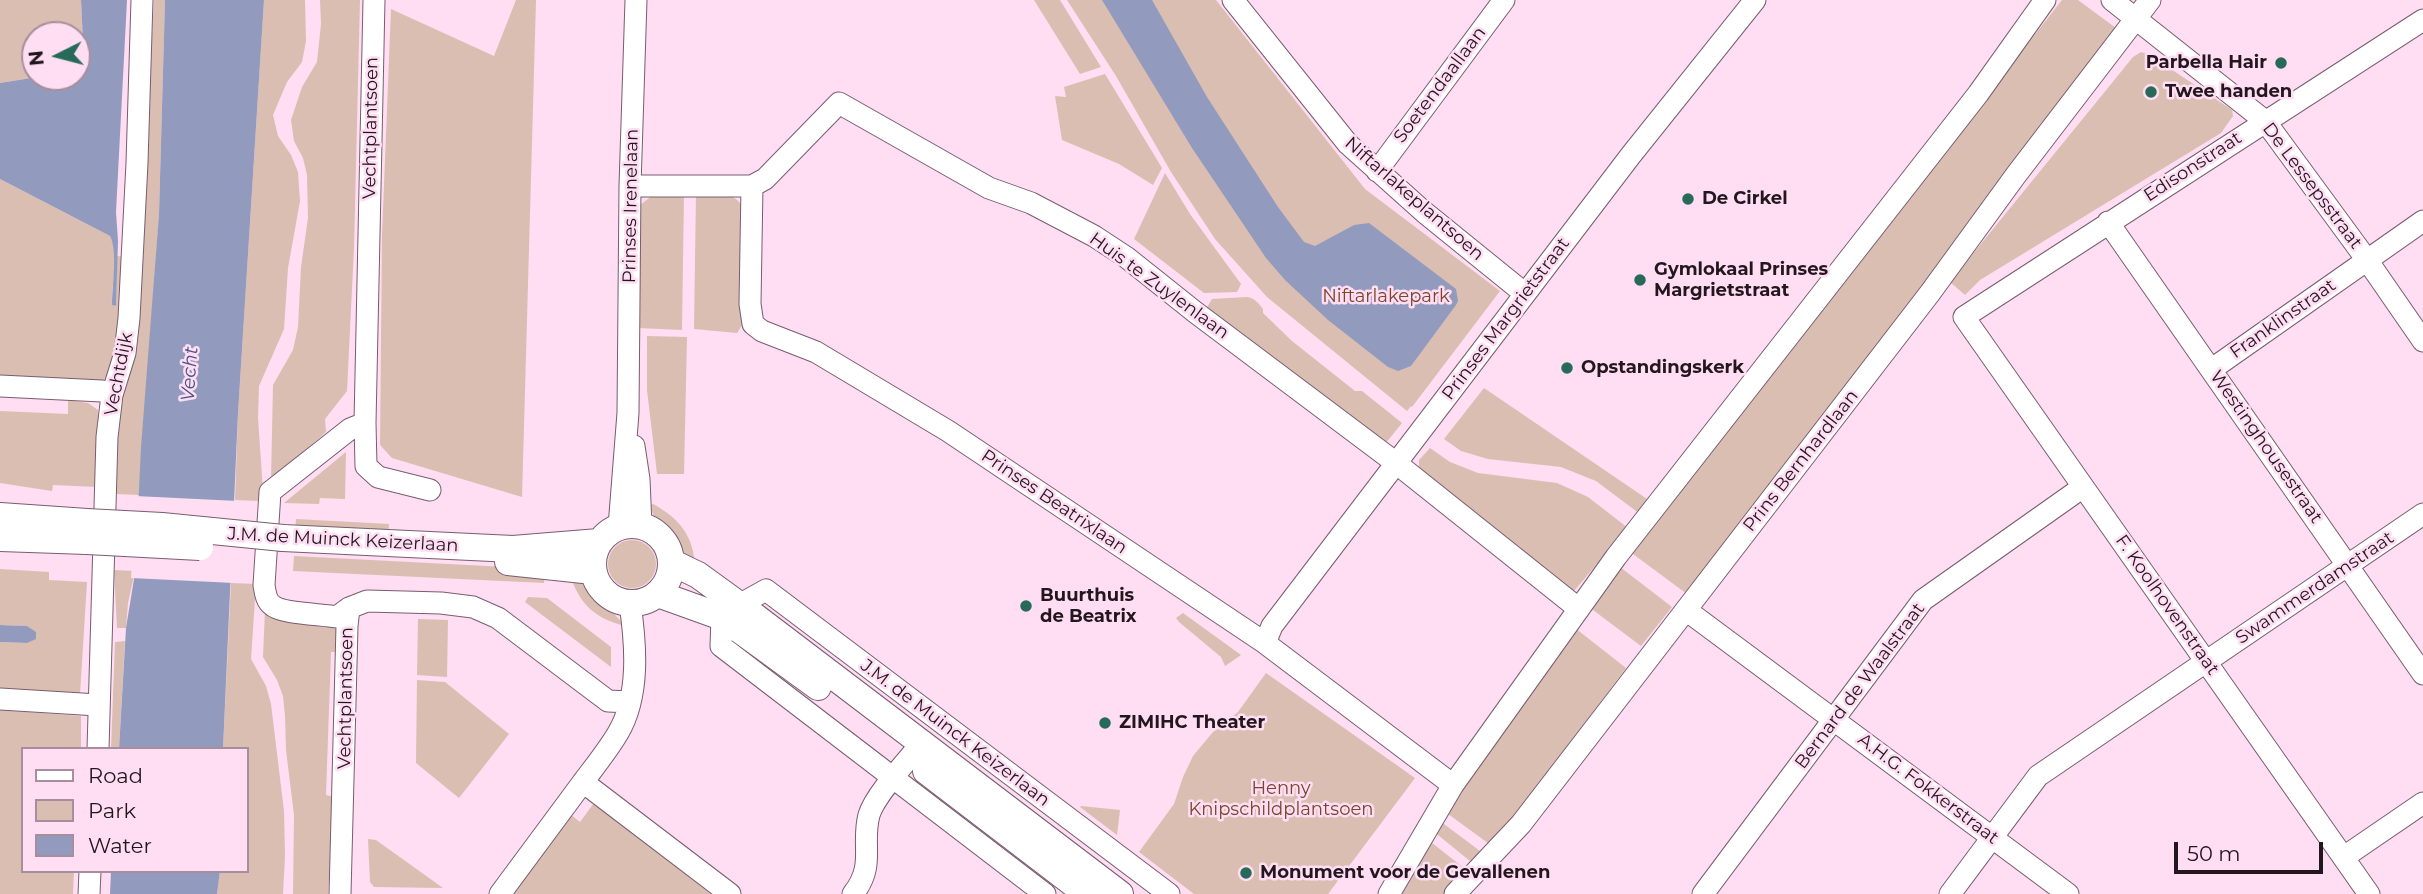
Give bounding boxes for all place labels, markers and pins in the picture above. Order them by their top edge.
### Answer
place label: Parbella Hair [2146,52,2267,74]
marker: Parbella Hair [2273,55,2289,71]
place label: Twee handen [2165,81,2292,103]
marker: Twee handen [2143,84,2159,100]
place label: De Cirkel [1702,188,1788,210]
marker: De Cirkel [1680,191,1696,207]
place label: Gymlokaal Prinses Margrietstraat [1654,259,1828,302]
marker: Gymlokaal Prinses Margrietstraat [1632,272,1648,288]
place label: Opstandingskerk [1581,357,1744,379]
marker: Opstandingskerk [1559,360,1575,376]
place label: Buurthuis de Beatrix [1040,585,1137,628]
marker: Buurthuis de Beatrix [1018,598,1034,614]
place label: ZIMIHC Theater [1119,712,1265,734]
marker: ZIMIHC Theater [1097,715,1113,731]
place label: Monument voor de Gevallenen [1260,862,1550,884]
marker: Monument voor de Gevallenen [1238,865,1254,881]

